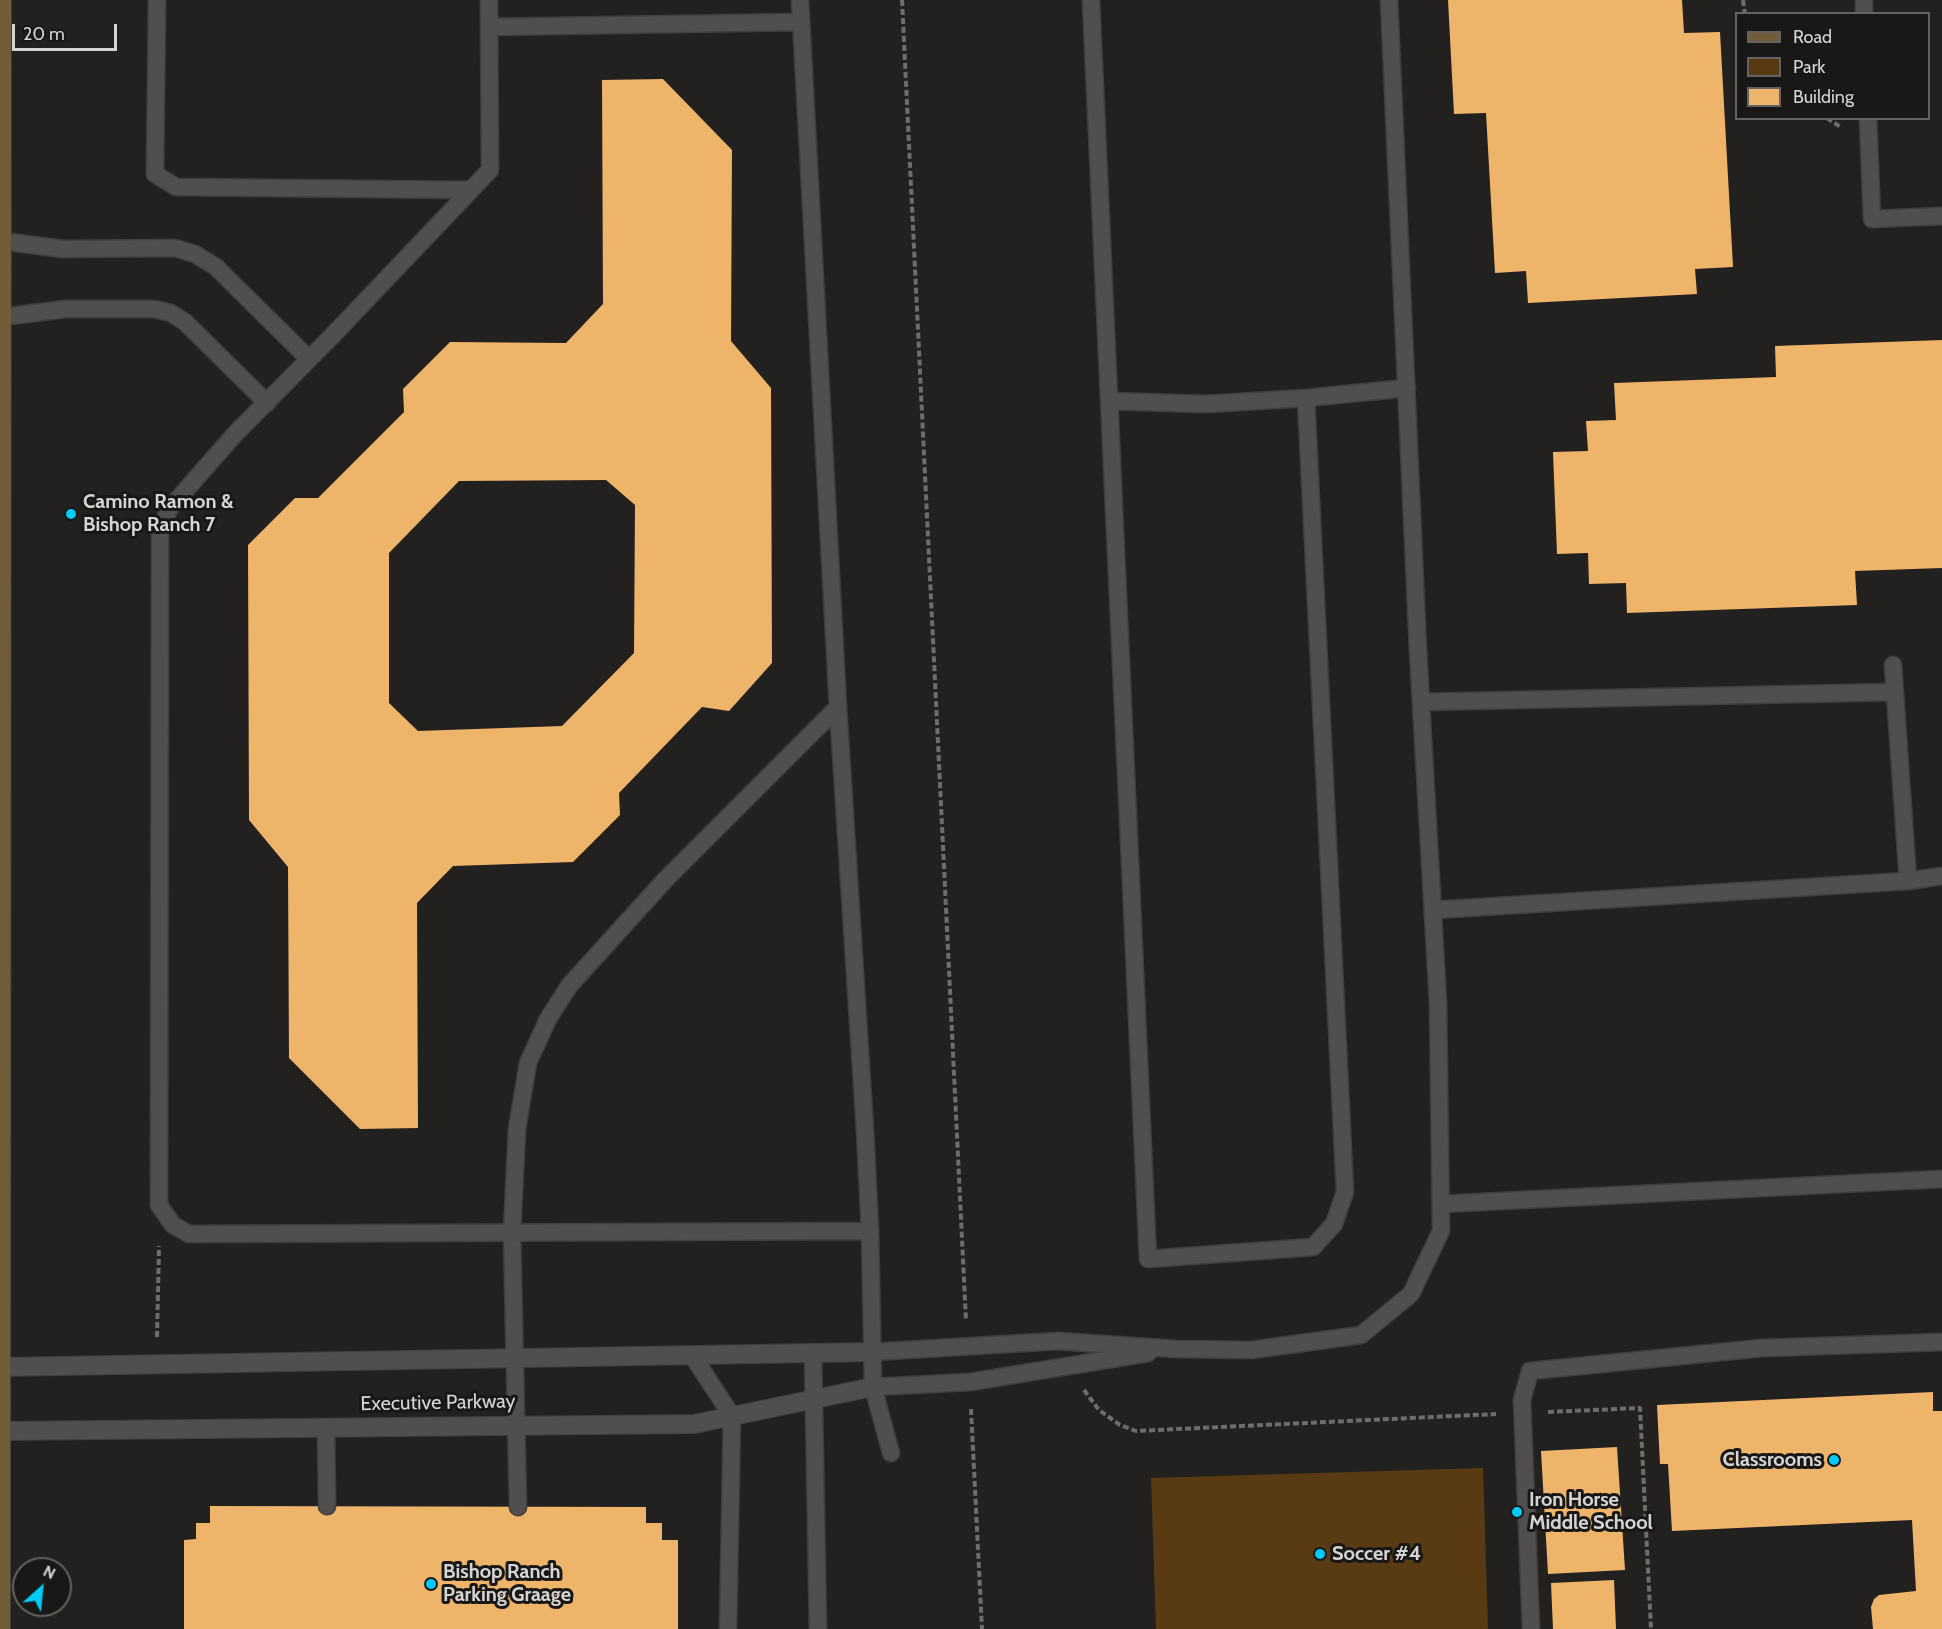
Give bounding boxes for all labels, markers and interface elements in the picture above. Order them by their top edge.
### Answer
scale bar [15,12,120,50]
legend [1735,12,1930,120]
text: 20 m [23,23,65,45]
text: Road [1793,26,1832,48]
text: Park [1793,56,1825,78]
text: Building [1793,86,1854,108]
place label: Camino Ramon & Bishop Ranch 7 [83,490,233,537]
marker: Camino Ramon & Bishop Ranch 7 [64,507,78,521]
street label: Executive Parkway [360,1390,516,1416]
place label: Classrooms [1723,1448,1822,1472]
marker: Classrooms [1827,1453,1841,1467]
place label: Iron Horse Middle School [1529,1488,1653,1535]
marker: Iron Horse Middle School [1510,1505,1524,1519]
place label: Soccer #4 [1332,1542,1421,1566]
marker: Soccer #4 [1313,1547,1327,1561]
north arrow [12,1557,72,1617]
place label: Bishop Ranch Parking Graage [443,1560,571,1607]
text: N [40,1561,59,1583]
marker: Bishop Ranch Parking Graage [424,1577,438,1591]

